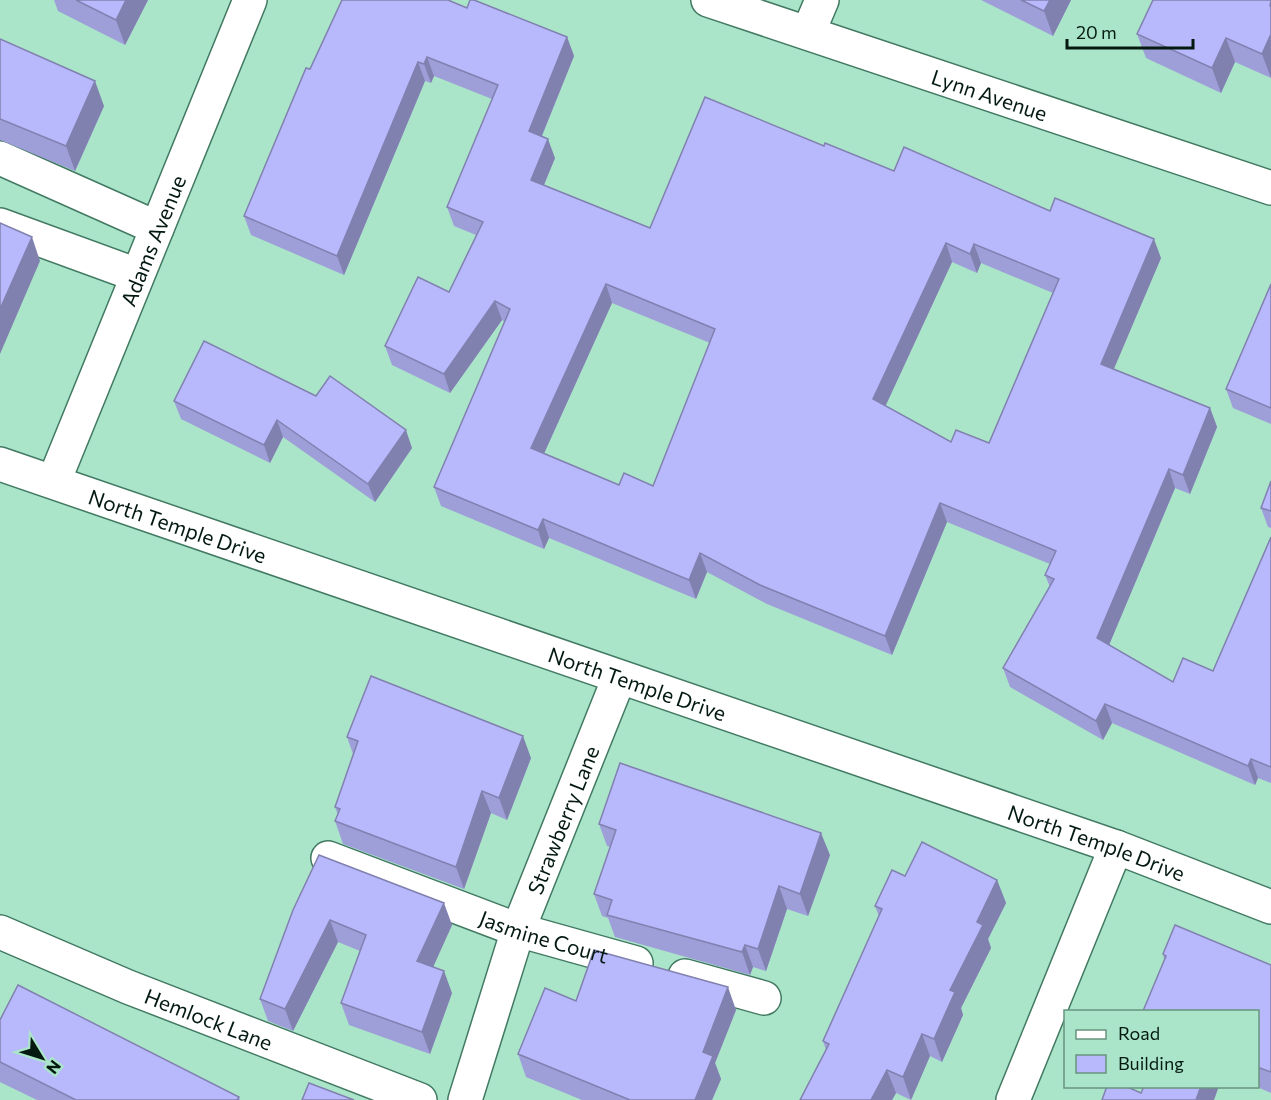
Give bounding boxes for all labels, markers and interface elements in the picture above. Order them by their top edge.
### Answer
scale bar [1067,12,1193,50]
text: 20 m [1076,21,1117,43]
street label: Lynn Avenue [929,63,1051,125]
street label: Adams Avenue [114,171,190,309]
street label: North Temple Drive [86,483,270,567]
street label: North Temple Drive [545,641,730,725]
street label: Strawberry Lane [521,742,603,897]
street label: North Temple Drive [1005,798,1189,885]
street label: Jasmine Court [476,904,611,967]
street label: Hemlock Lane [141,982,276,1054]
legend [1064,1010,1259,1088]
text: Road [1118,1022,1160,1044]
north arrow [12,1028,72,1088]
text: Building [1118,1052,1184,1074]
text: N [43,1057,65,1078]

